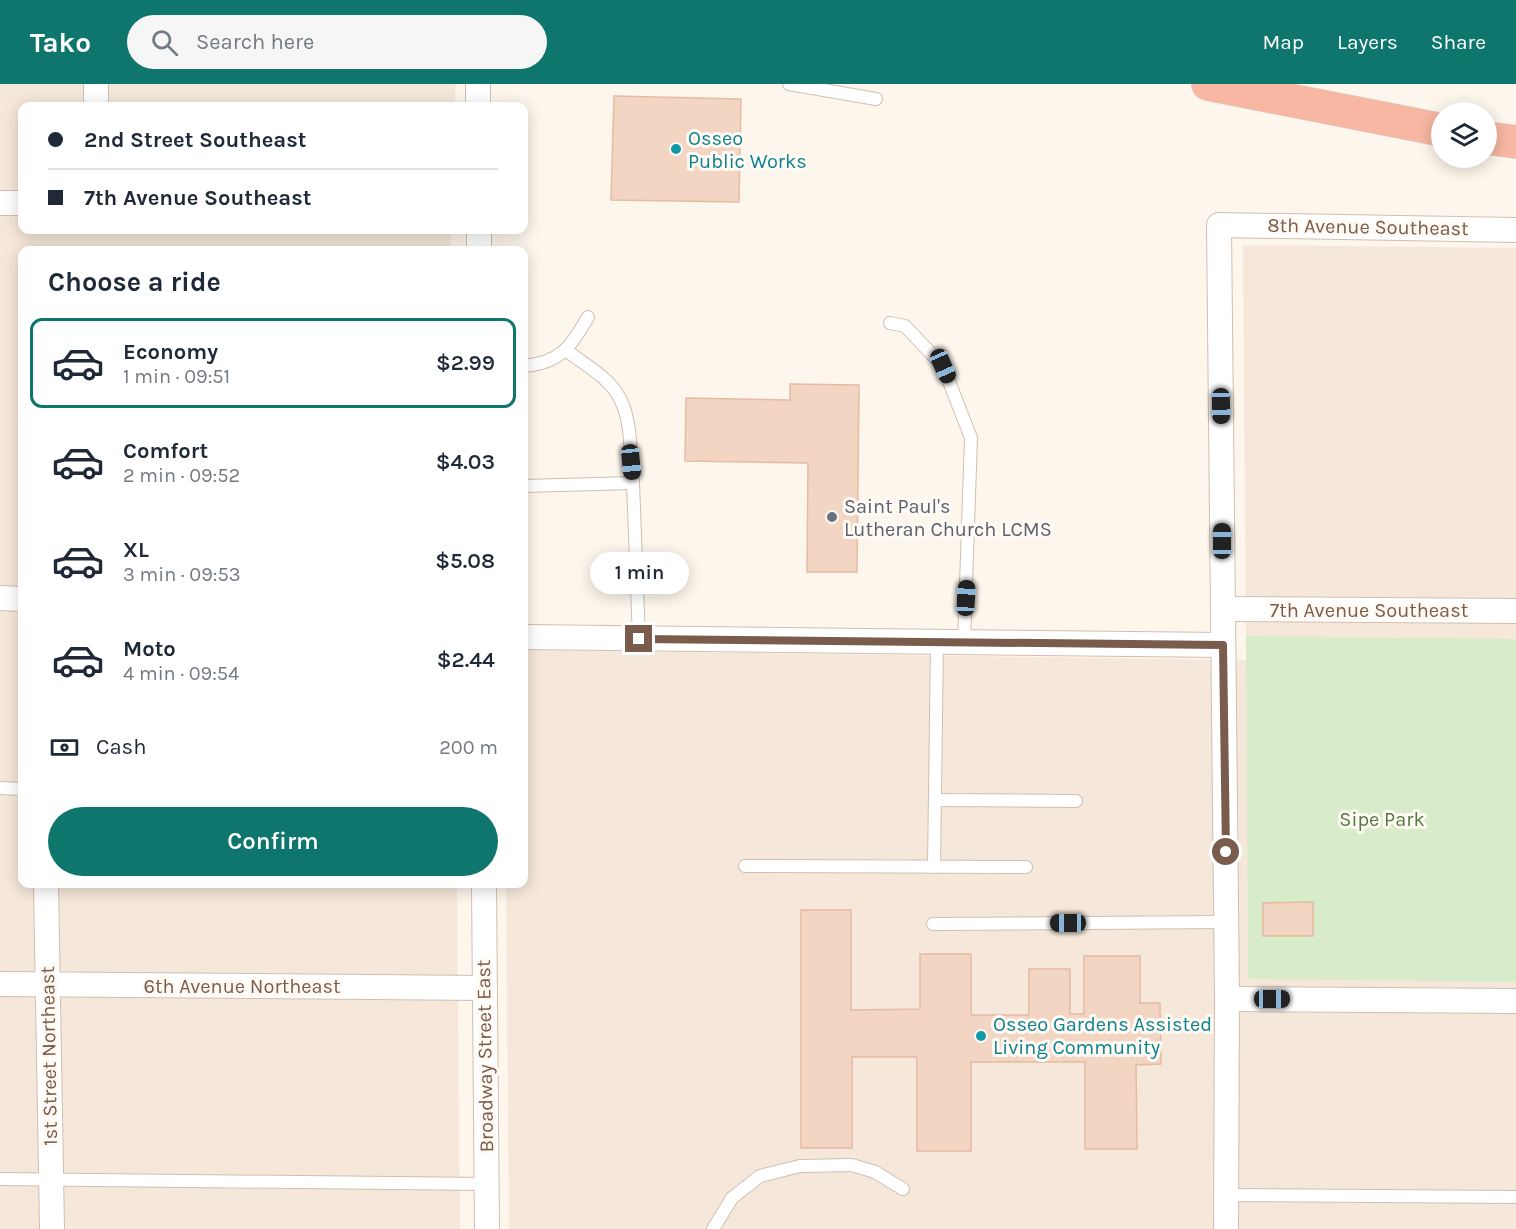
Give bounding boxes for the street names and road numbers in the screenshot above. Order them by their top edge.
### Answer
street label: 8th Avenue Southeast [1267,214,1469,240]
street label: 7th Avenue Southeast [1270,599,1469,622]
street label: Broadway Street East [472,959,498,1153]
street label: 1st Street Northeast [36,965,62,1146]
street label: 6th Avenue Northeast [143,975,341,998]

